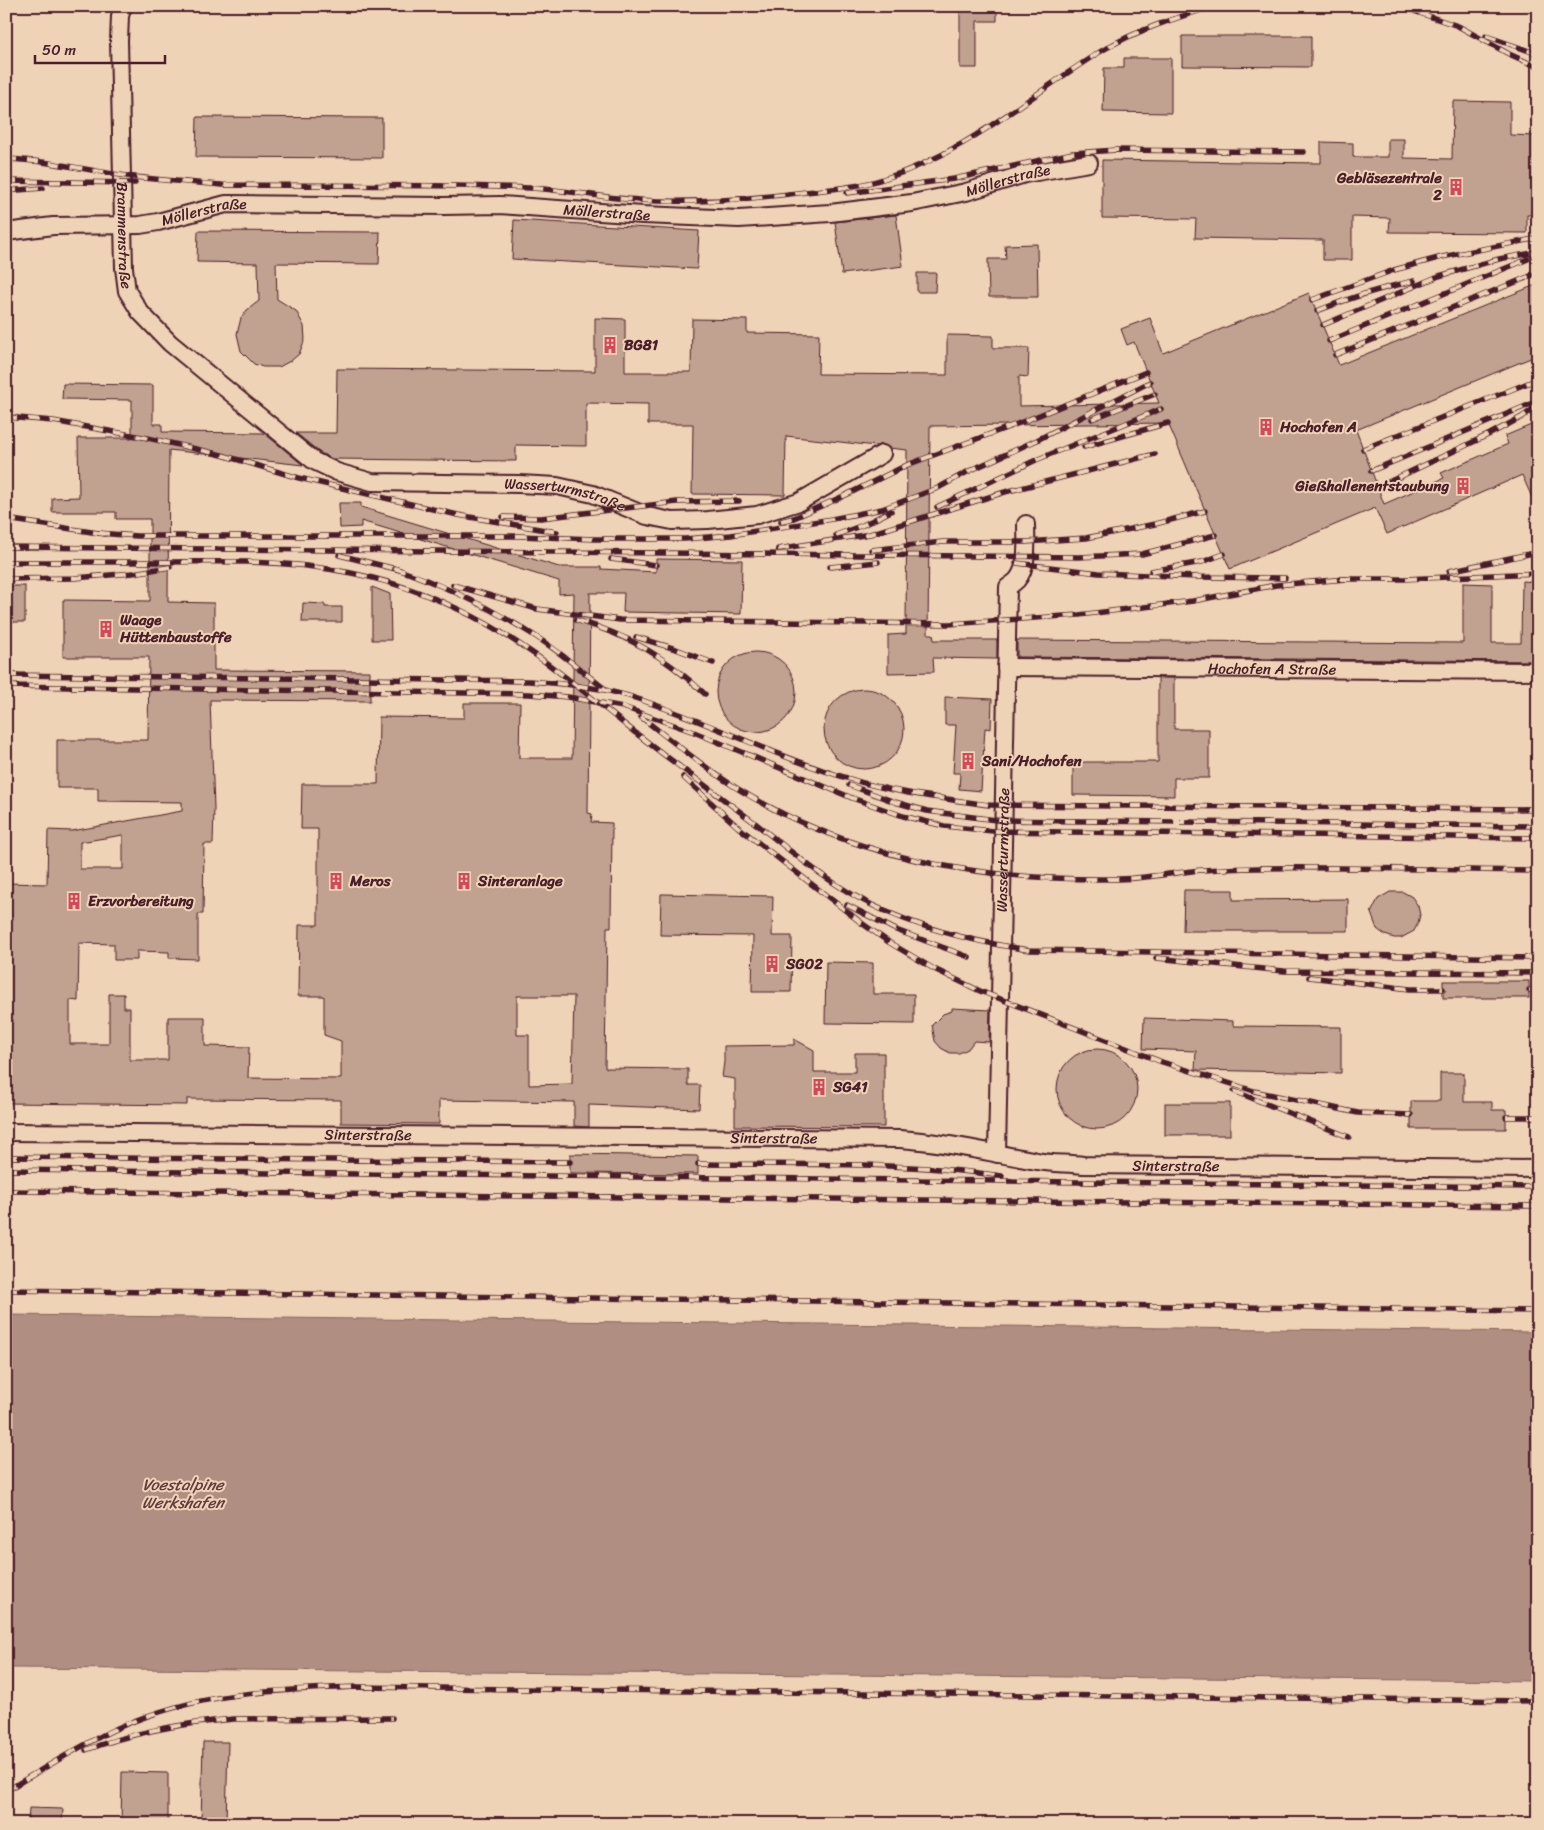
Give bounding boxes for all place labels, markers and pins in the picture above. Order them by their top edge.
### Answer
place label: Gebläsezentrale 2 [1336,165,1442,208]
building icon: Gebläsezentrale 2 [1446,177,1466,197]
place label: BG81 [624,332,659,358]
building icon: BG81 [600,335,620,355]
place label: Hochofen A [1279,414,1357,440]
building icon: Hochofen A [1256,417,1276,437]
place label: Gießhallenentstaubung [1294,473,1449,499]
building icon: Gießhallenentstaubung [1453,476,1473,496]
place label: Waage Hüttenbaustoffe [119,607,232,650]
building icon: Waage Hüttenbaustoffe [96,619,116,639]
place label: Sani/Hochofen [981,748,1083,774]
building icon: Sani/Hochofen [958,751,978,771]
place label: Meros [349,868,392,894]
place label: Sinteranlage [477,868,563,894]
building icon: Meros [326,871,346,891]
building icon: Sinteranlage [454,871,474,891]
place label: Erzvorbereitung [88,888,194,914]
building icon: Erzvorbereitung [64,891,84,911]
place label: SG02 [785,951,823,977]
building icon: SG02 [762,954,782,974]
place label: SG41 [832,1074,868,1100]
building icon: SG41 [809,1077,829,1097]

